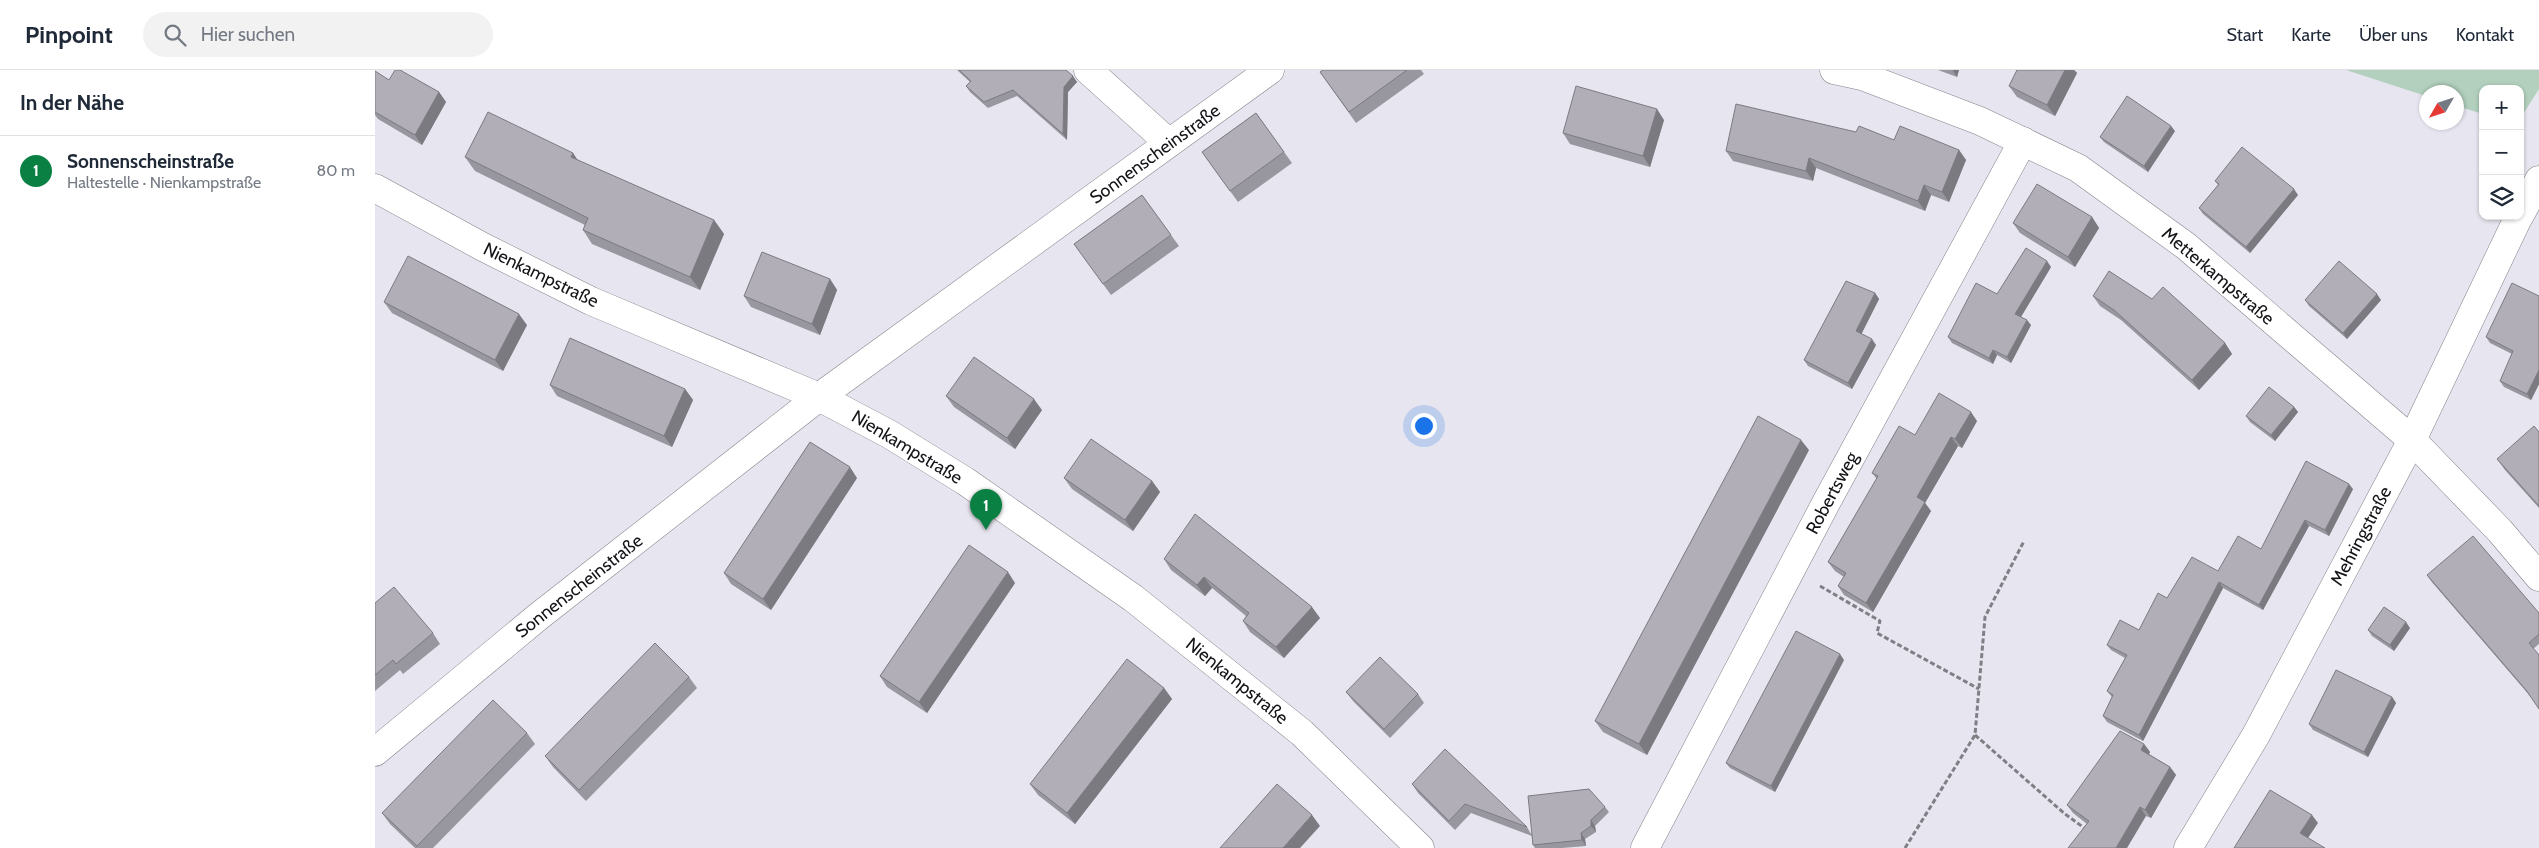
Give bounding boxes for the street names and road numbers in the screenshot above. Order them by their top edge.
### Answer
street label: Sonnenscheinstraße [1086,99,1224,209]
street label: Metterkampstraße [2157,222,2279,330]
street label: Nienkampstraße [480,238,602,312]
street label: Nienkampstraße [848,405,966,489]
street label: Robertsweg [1801,447,1863,538]
street label: Mehringstraße [2326,483,2396,589]
street label: Sonnenscheinstraße [511,529,647,643]
street label: Nienkampstraße [1181,633,1293,729]

